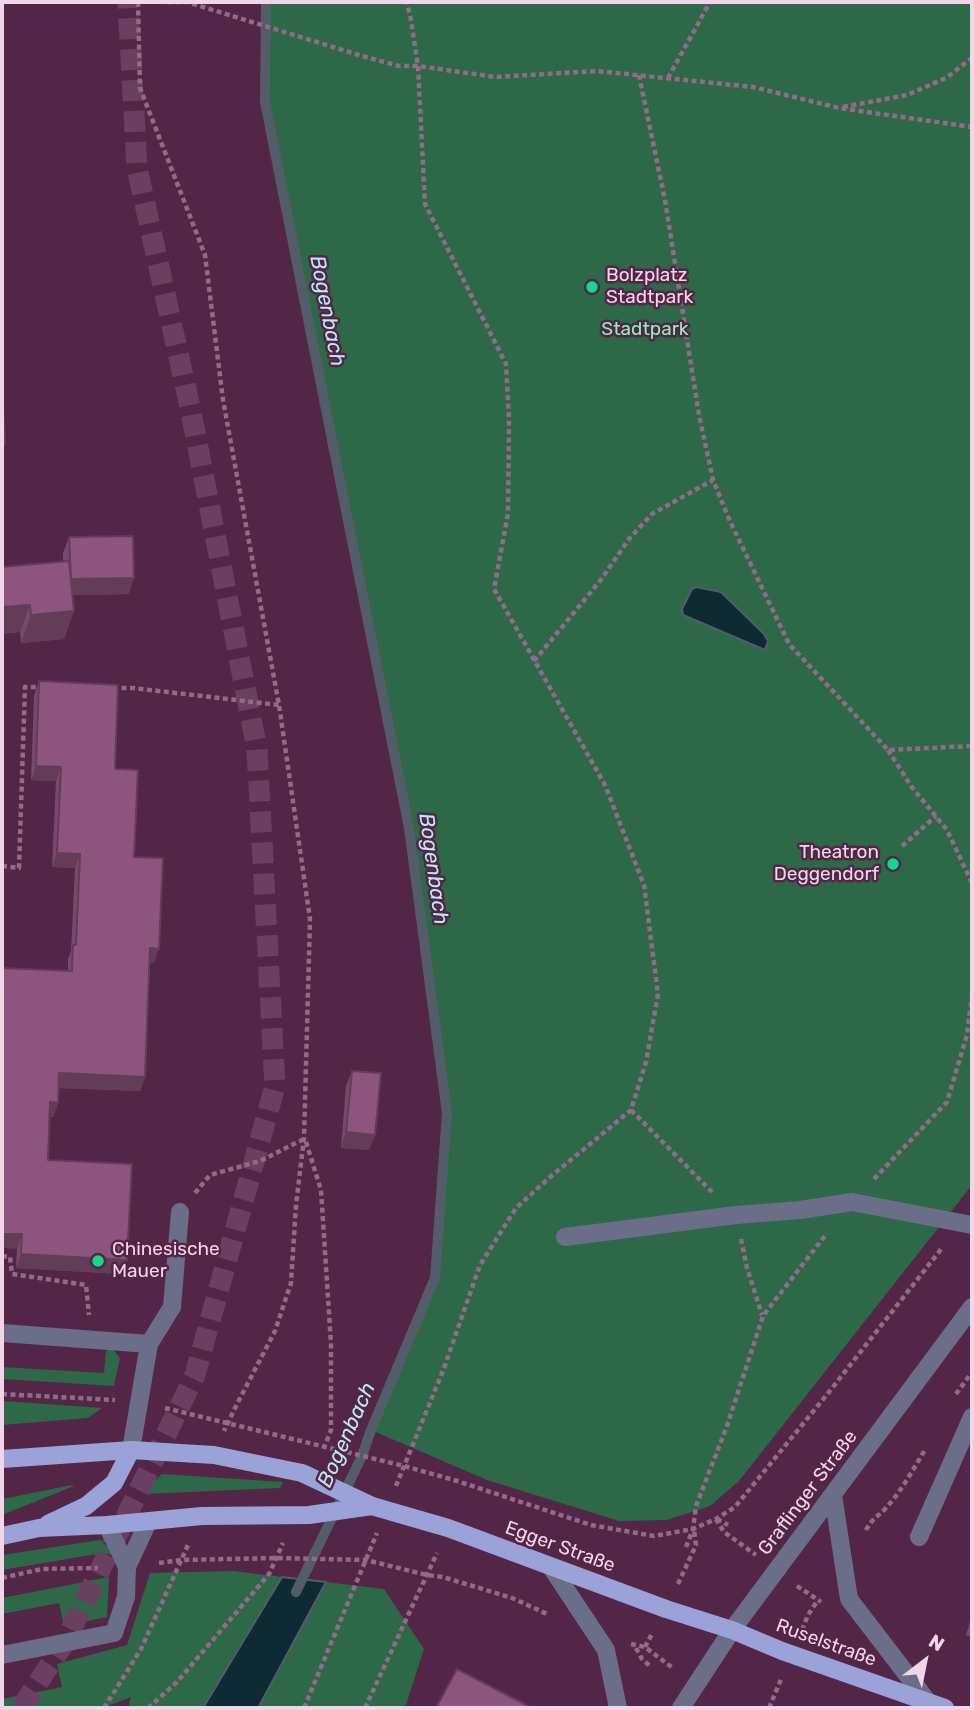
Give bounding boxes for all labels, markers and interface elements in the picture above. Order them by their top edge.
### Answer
water label: Bogenbach [304,254,350,368]
place label: Bolzplatz Stadtpark [606,265,693,309]
marker: Bolzplatz Stadtpark [584,279,600,295]
park label: Stadtpark [601,319,689,341]
water label: Bogenbach [413,812,453,926]
place label: Theatron Deggendorf [774,842,879,886]
marker: Theatron Deggendorf [885,856,901,872]
place label: Chinesische Mauer [112,1239,220,1283]
marker: Chinesische Mauer [90,1253,106,1269]
water label: Bogenbach [313,1379,381,1491]
street label: Graflinger Straße [754,1426,862,1560]
street label: Egger Straße [502,1517,618,1577]
street label: Ruselstraße [773,1614,879,1672]
north arrow [890,1626,960,1696]
text: N [924,1629,948,1656]

